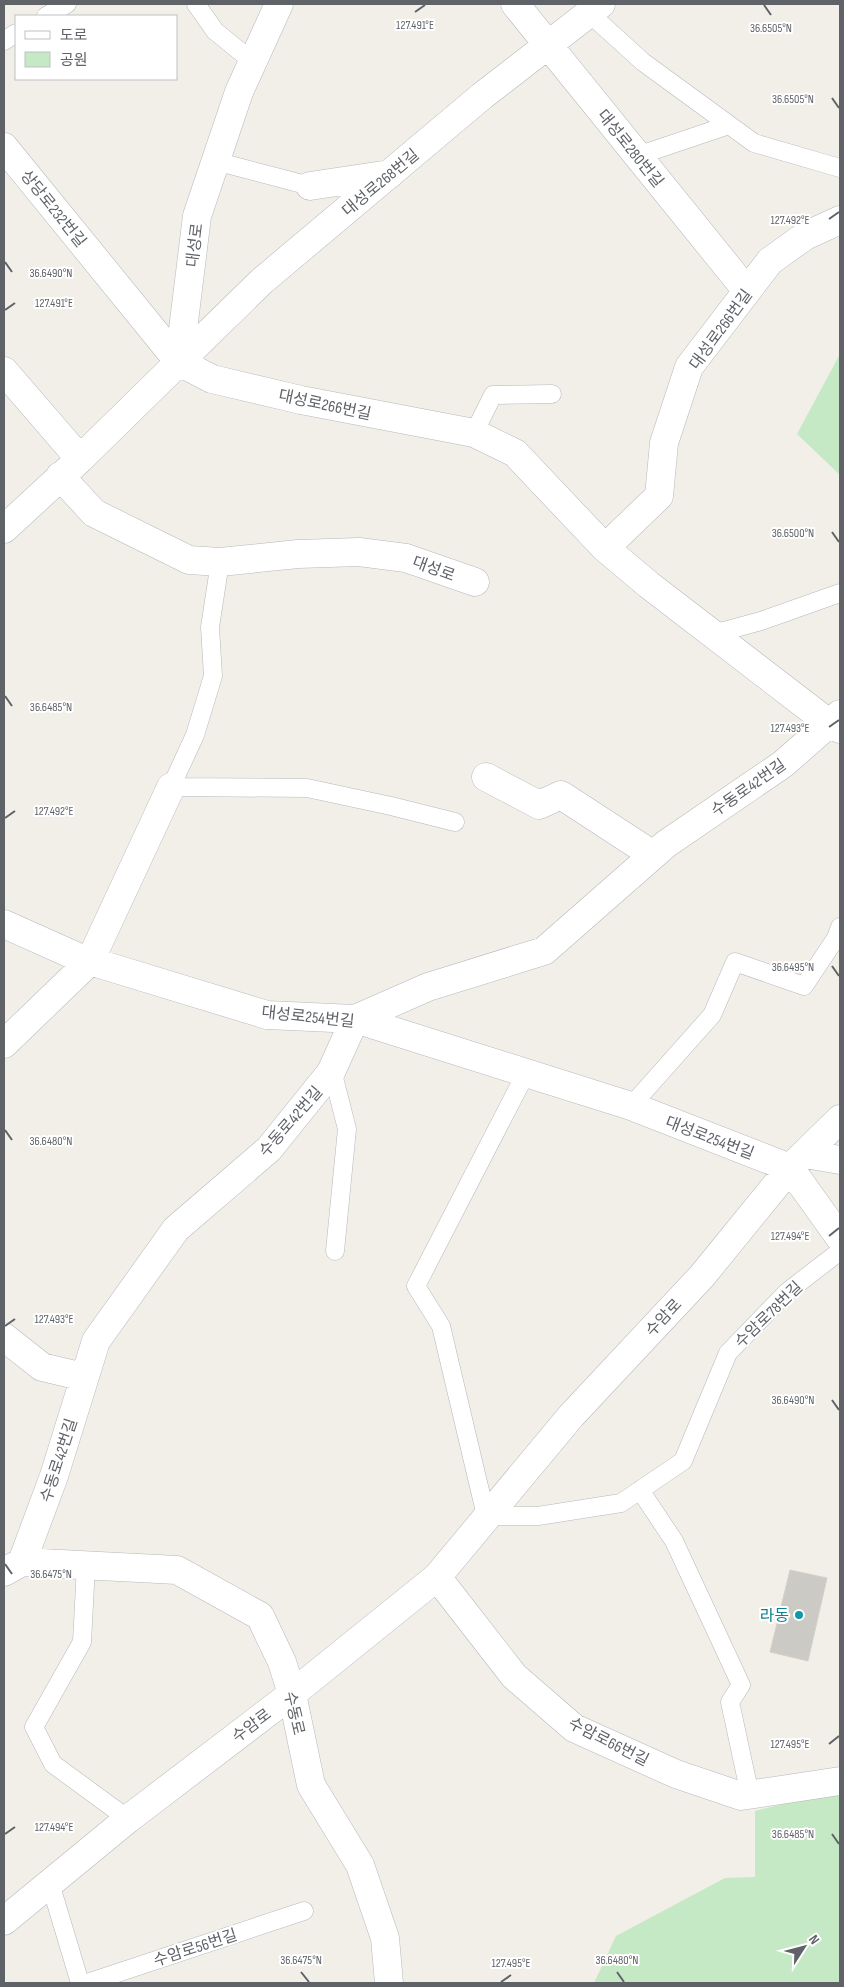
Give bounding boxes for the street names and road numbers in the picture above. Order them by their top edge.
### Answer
street label: 대성로280번길 [593,106,667,192]
street label: 대성로268번길 [339,146,423,221]
street label: 상당로232번길 [16,167,90,251]
street label: 대성로 [183,222,208,268]
street label: 대성로266번길 [686,286,757,374]
street label: 대성로266번길 [277,386,373,425]
street label: 대성로 [409,553,458,586]
street label: 수동로42번길 [708,756,790,821]
street label: 대성로254번길 [260,1003,355,1032]
street label: 수동로42번길 [255,1083,327,1161]
street label: 대성로254번길 [662,1113,756,1164]
street label: 수암로78번길 [731,1278,807,1352]
street label: 수암로 [642,1295,686,1341]
street label: 수동로42번길 [37,1416,82,1505]
street label: 수동로 [279,1690,308,1737]
street label: 수암로 [229,1705,275,1747]
street label: 수암로66번길 [565,1714,652,1771]
street label: 수암로56번길 [151,1926,240,1971]

